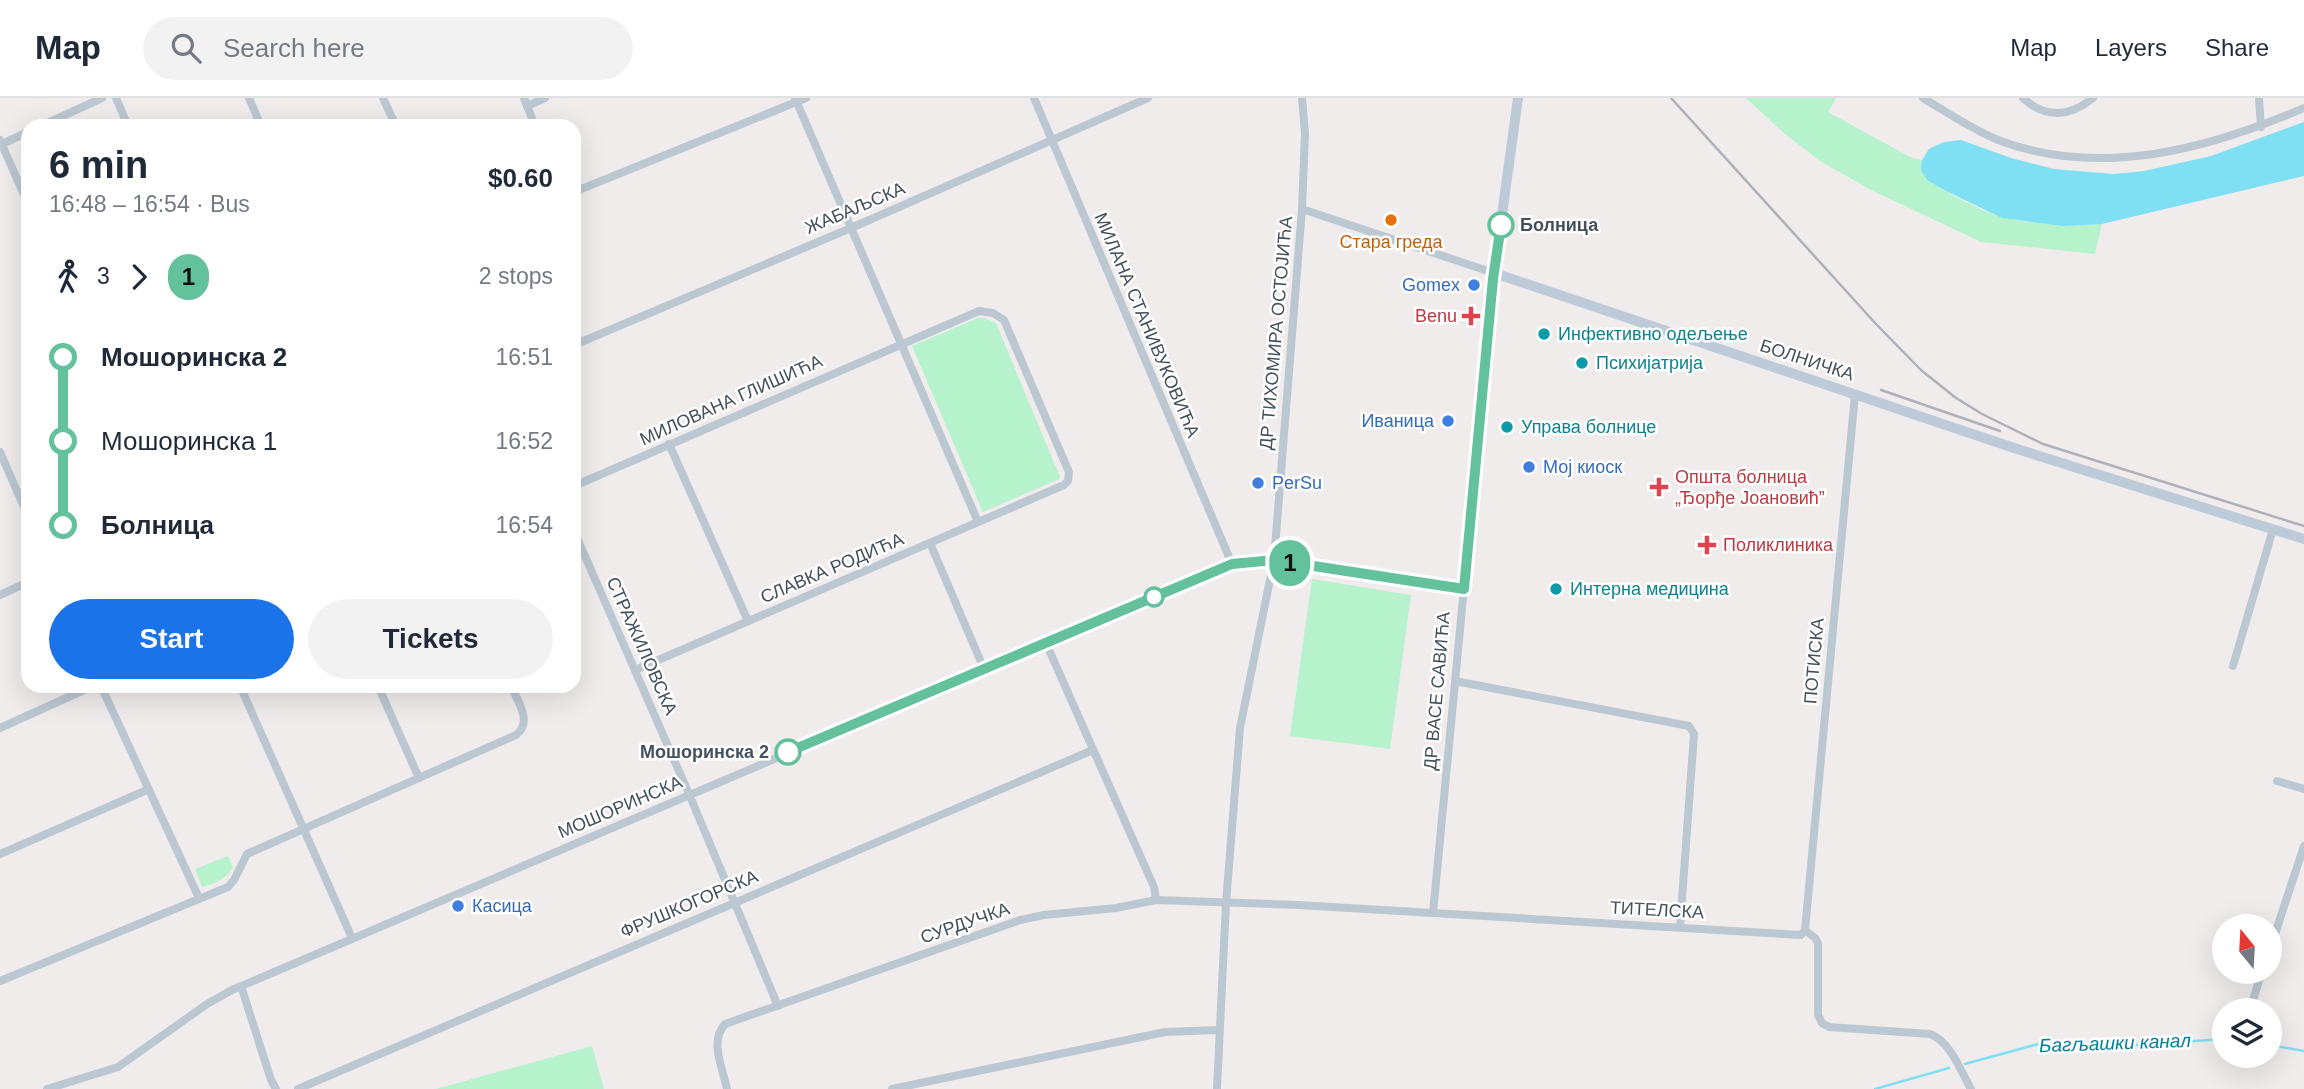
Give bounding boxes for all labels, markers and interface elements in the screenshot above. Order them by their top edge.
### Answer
search box [143,17,633,80]
text: Map [35,29,101,66]
icon: search [167,29,205,67]
text: Search here [223,33,365,63]
text: Map [2010,34,2057,61]
text: Layers [2095,34,2167,61]
text: Share [2205,34,2269,61]
text: 6 min [49,144,148,186]
text: $0.60 [488,163,553,193]
street label: ЖАБАЉСКА [802,178,908,238]
text: 16:48 – 16:54 · Bus [49,191,250,217]
street label: МИЛАНА СТАНИВУКОВИЋА [1091,210,1203,440]
marker: Стара греда [1383,212,1399,228]
marker: Болница [1488,212,1514,238]
street label: ДР ТИХОМИРА ОСТОЈИЋА [1256,215,1296,451]
place label: Болница [1520,215,1599,235]
place label: Стара греда [1340,232,1443,252]
icon: walk [49,258,87,296]
icon: forward [120,258,158,296]
text: 3 [97,263,110,289]
text: 1 [182,263,195,290]
text: 2 stops [479,263,553,289]
place label: Gomex [1402,275,1460,295]
marker: Gomex [1466,277,1482,293]
place label: Benu [1415,306,1457,326]
marker: Benu [1463,308,1479,324]
place label: Инфективно одељење [1558,324,1748,344]
marker: Инфективно одељење [1536,326,1552,342]
street label: БОЛНИЧКА [1757,335,1857,385]
text: Мошоринска 2 [101,342,287,372]
text: 16:51 [495,344,553,370]
street label: МИЛОВАНА ГЛИШИЋА [637,351,825,449]
place label: Психијатрија [1596,353,1704,373]
marker: Психијатрија [1574,355,1590,371]
place label: Иваница [1361,411,1435,431]
marker: Иваница [1440,413,1456,429]
place label: Управа болнице [1521,417,1656,437]
marker: Управа болнице [1499,419,1515,435]
text: Мошоринска 1 [101,426,277,456]
text: 16:52 [495,428,553,454]
place label: Мој киоск [1543,457,1622,477]
marker: Мој киоск [1521,459,1537,475]
place label: Општа болница „Ђорђе Јоановић” [1675,467,1825,508]
place label: PerSu [1272,473,1322,493]
marker: PerSu [1250,475,1266,491]
marker: Општа болница „Ђорђе Јоановић” [1649,477,1669,497]
text: Болница [101,510,214,540]
text: 16:54 [495,512,553,538]
street label: СЛАВКА РОДИЋА [757,529,907,607]
marker: Поликлиника [1697,535,1717,555]
place label: Поликлиника [1723,535,1834,555]
line badge: 1 [1267,540,1313,586]
text: 1 [1283,549,1297,576]
street label: СТРАЖИЛОВСКА [603,574,681,718]
place label: Интерна медицина [1570,579,1730,599]
marker: Интерна медицина [1548,581,1564,597]
unlabelled marker [1144,587,1164,607]
button: Start [49,599,294,679]
button: Tickets [308,599,553,679]
street label: ДР ВАСЕ САВИЋА [1420,611,1454,771]
street label: ПОТИСКА [1800,617,1828,705]
marker: Мошоринска 2 [775,739,801,765]
place label: Мошоринска 2 [640,742,769,762]
street label: МОШОРИНСКА [555,772,685,842]
street label: ФРУШКОГОРСКА [617,866,761,942]
place label: Касица [472,896,533,916]
marker: Касица [450,898,466,914]
street label: СУРДУЧКА [918,898,1012,948]
street label: ТИТЕЛСКА [1609,898,1705,922]
north arrow [2212,914,2282,984]
map controls [2212,914,2282,1068]
button: layers [2212,998,2282,1068]
water label: Багљашки канал [2039,1030,2192,1056]

